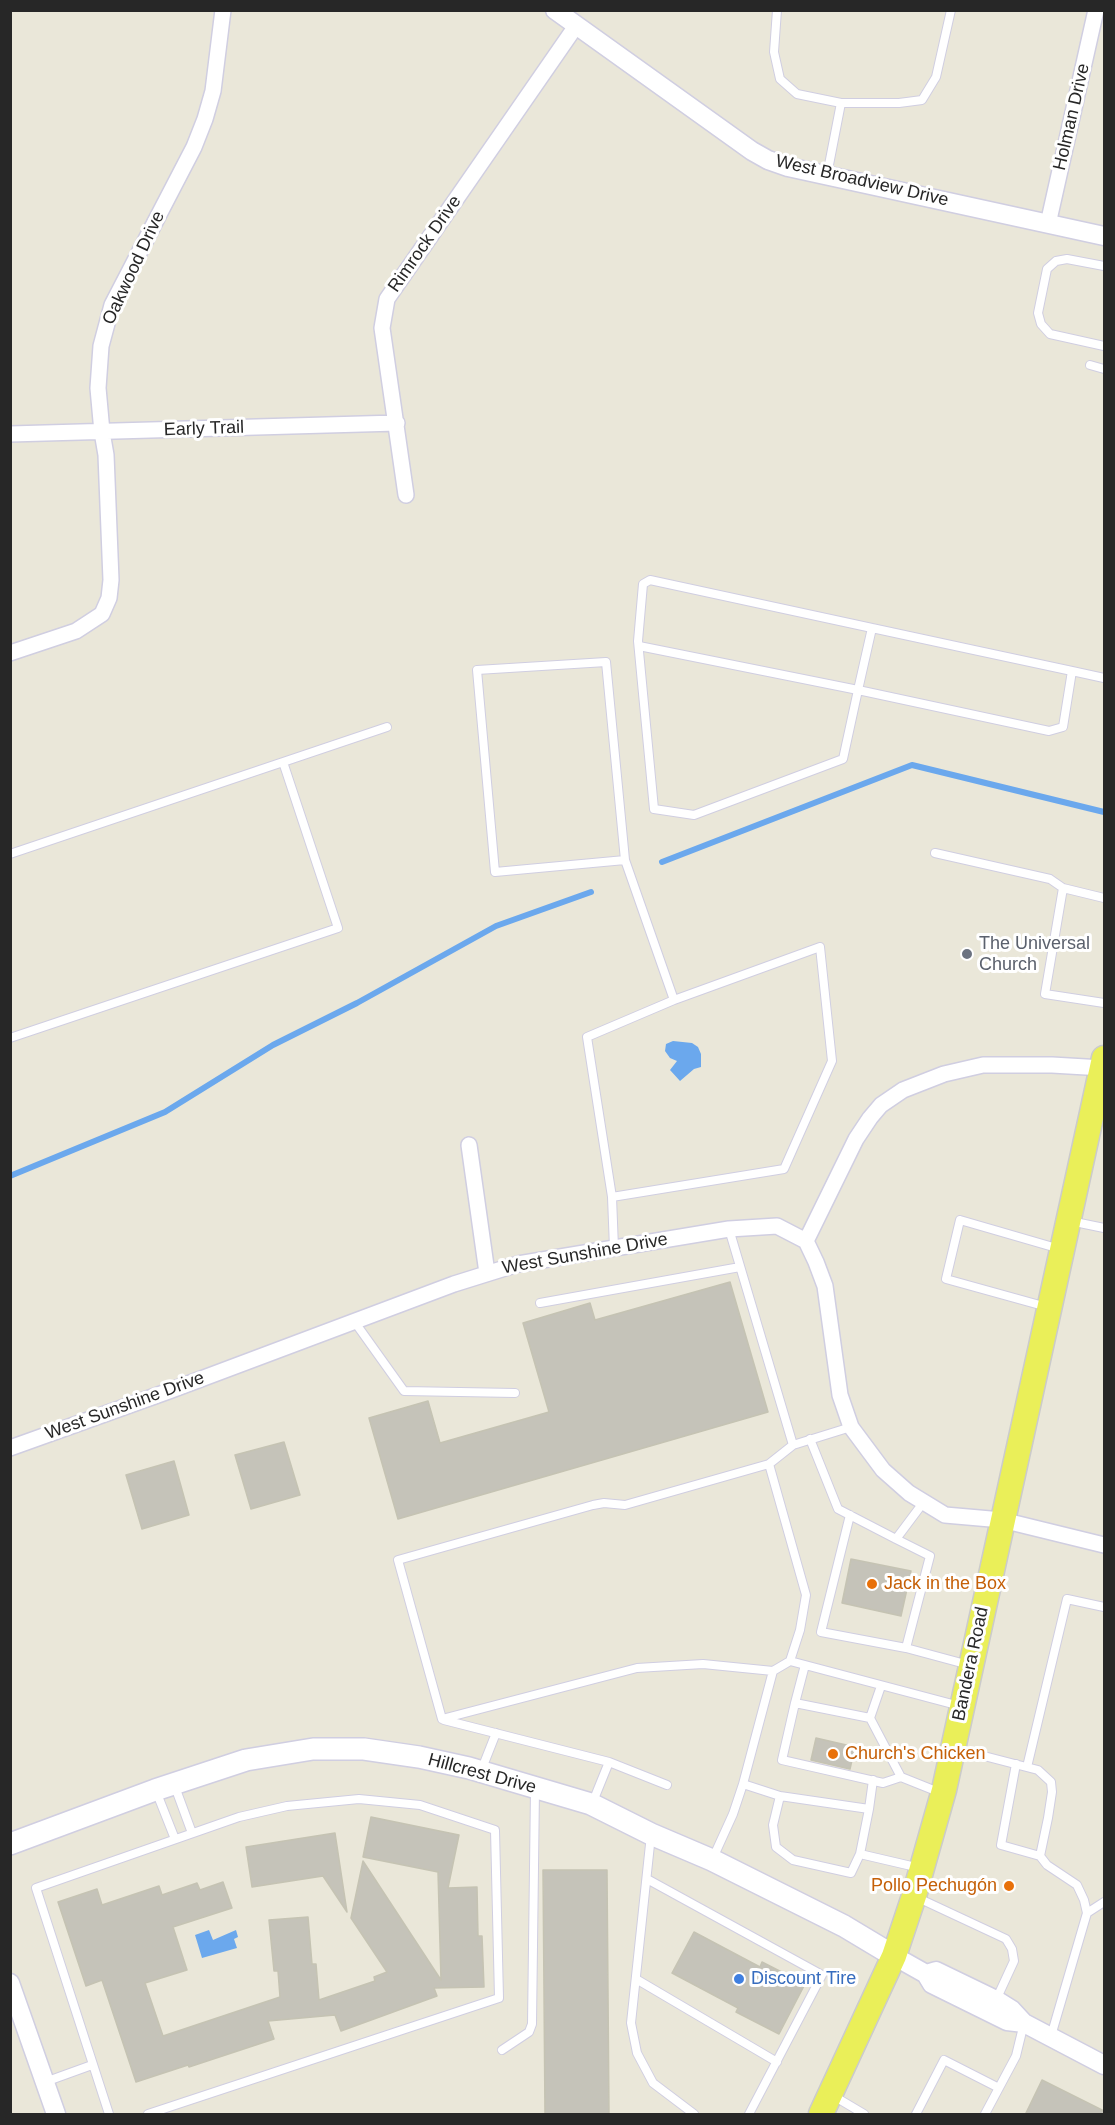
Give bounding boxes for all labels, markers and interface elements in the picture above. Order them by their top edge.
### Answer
street label: Holman Drive [1049,61,1095,173]
street label: West Broadview Drive [773,151,951,211]
street label: Rimrock Drive [384,192,466,296]
street label: Oakwood Drive [98,208,170,328]
street label: Early Trail [163,417,245,441]
place label: The Universal Church [979,933,1090,976]
marker: The Universal Church [960,947,974,961]
street label: West Sunshine Drive [501,1229,669,1279]
street label: West Sunshine Drive [42,1367,208,1445]
place label: Jack in the Box [884,1573,1006,1595]
marker: Jack in the Box [865,1577,879,1591]
street label: Bandera Road [948,1605,994,1723]
place label: Church's Chicken [845,1743,985,1765]
marker: Church's Chicken [826,1747,840,1761]
street label: Hillcrest Drive [426,1749,538,1799]
place label: Pollo Pechugón [871,1875,997,1897]
marker: Pollo Pechugón [1002,1879,1016,1893]
place label: Discount Tire [751,1968,856,1990]
marker: Discount Tire [732,1972,746,1986]

